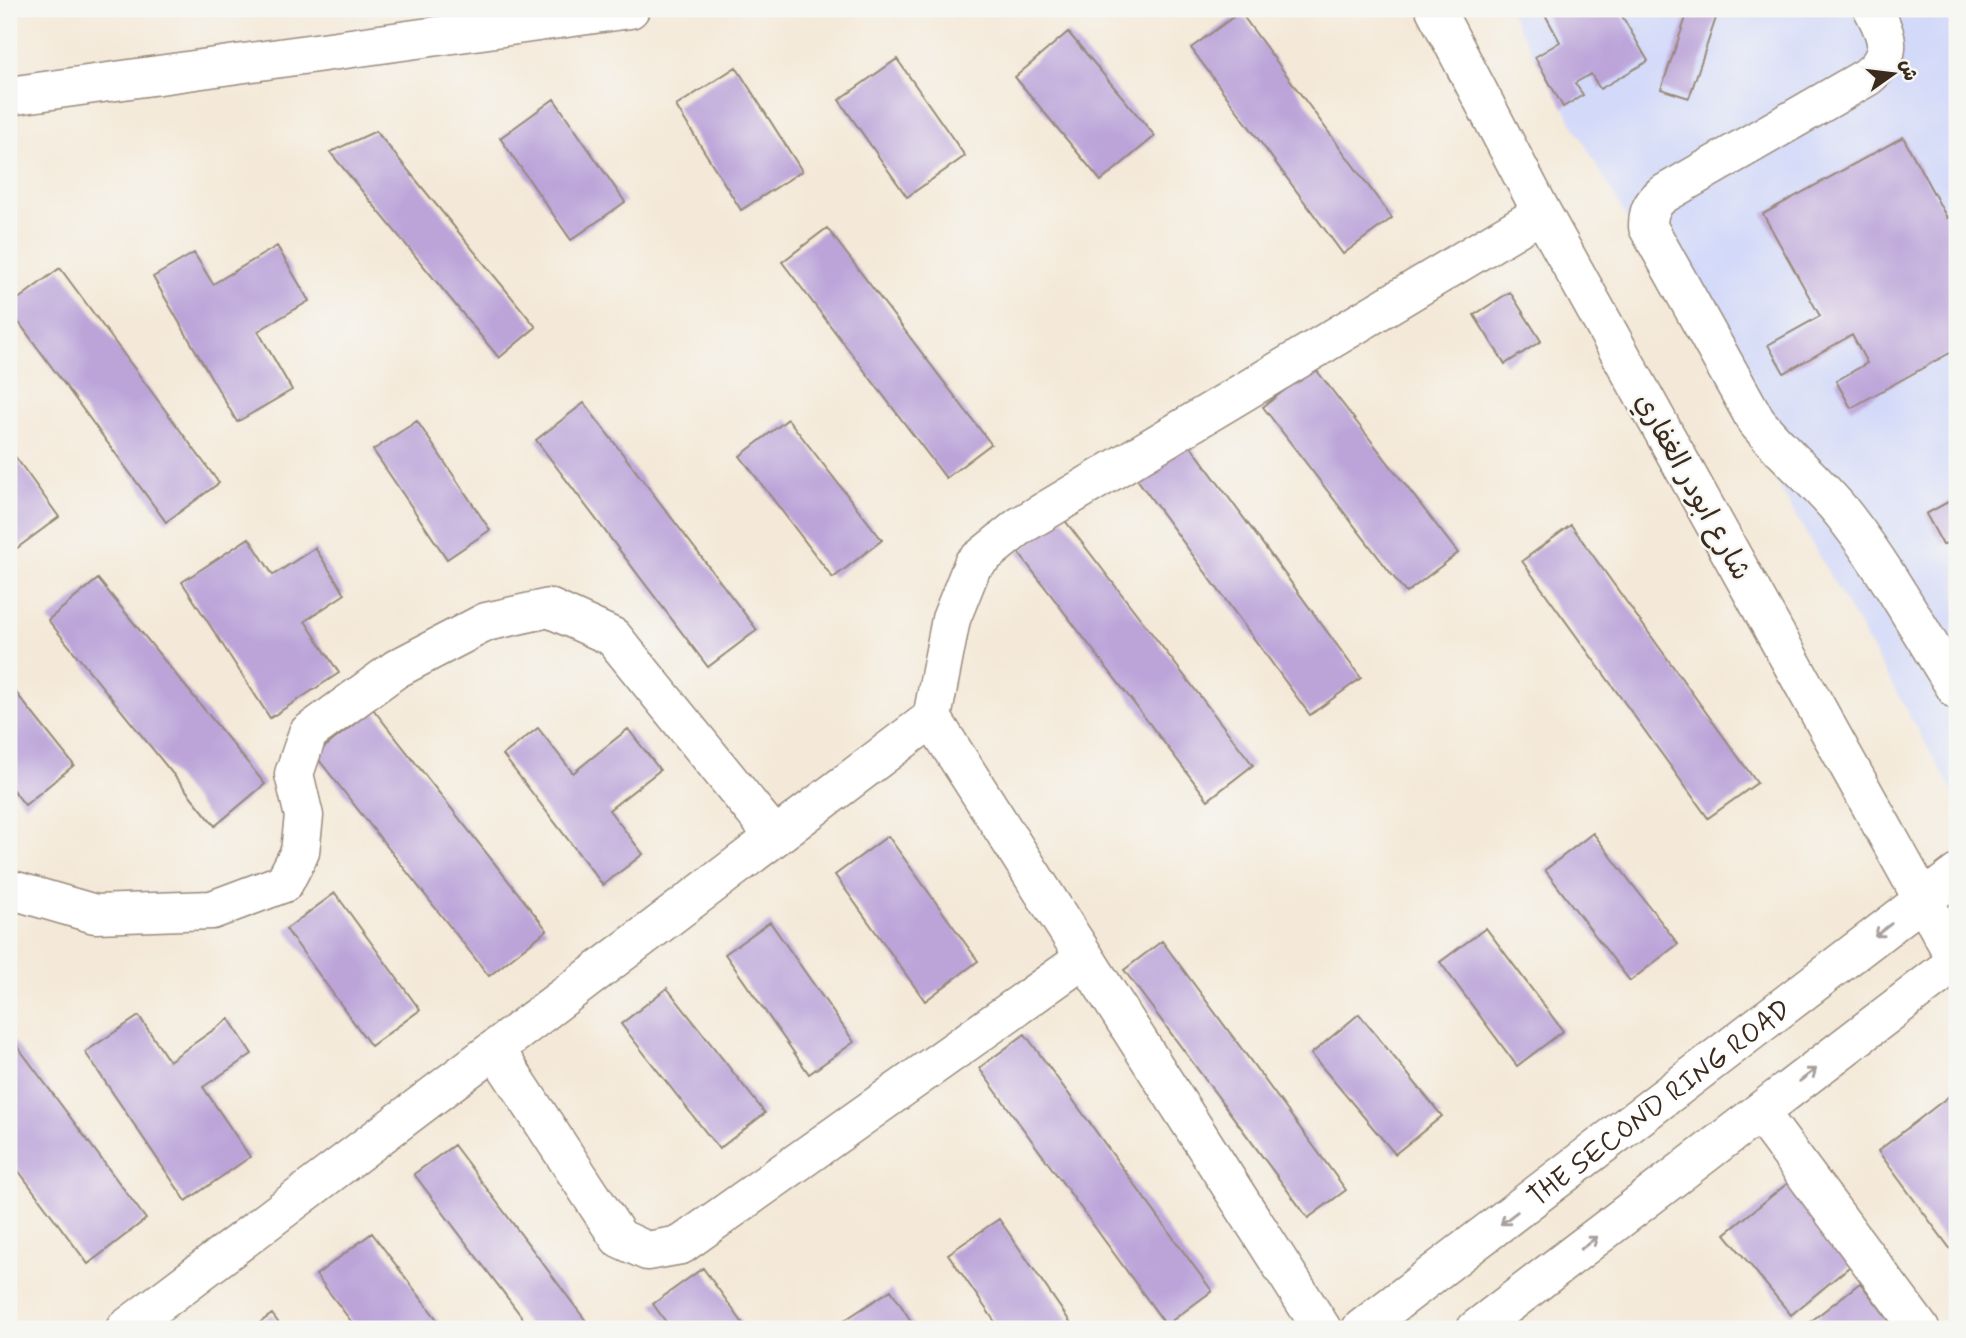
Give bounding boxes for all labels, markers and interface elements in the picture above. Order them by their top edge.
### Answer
north arrow [1857,38,1927,108]
text: ش [1893,57,1923,84]
street label: شارع ابودر الغفاري [1625,387,1759,588]
one-way arrow [1875,923,1893,938]
street label: THE SECOND RING ROAD [1520,992,1799,1217]
one-way arrow [1799,1068,1817,1083]
one-way arrow [1500,1210,1518,1225]
one-way arrow [1579,1236,1597,1251]

